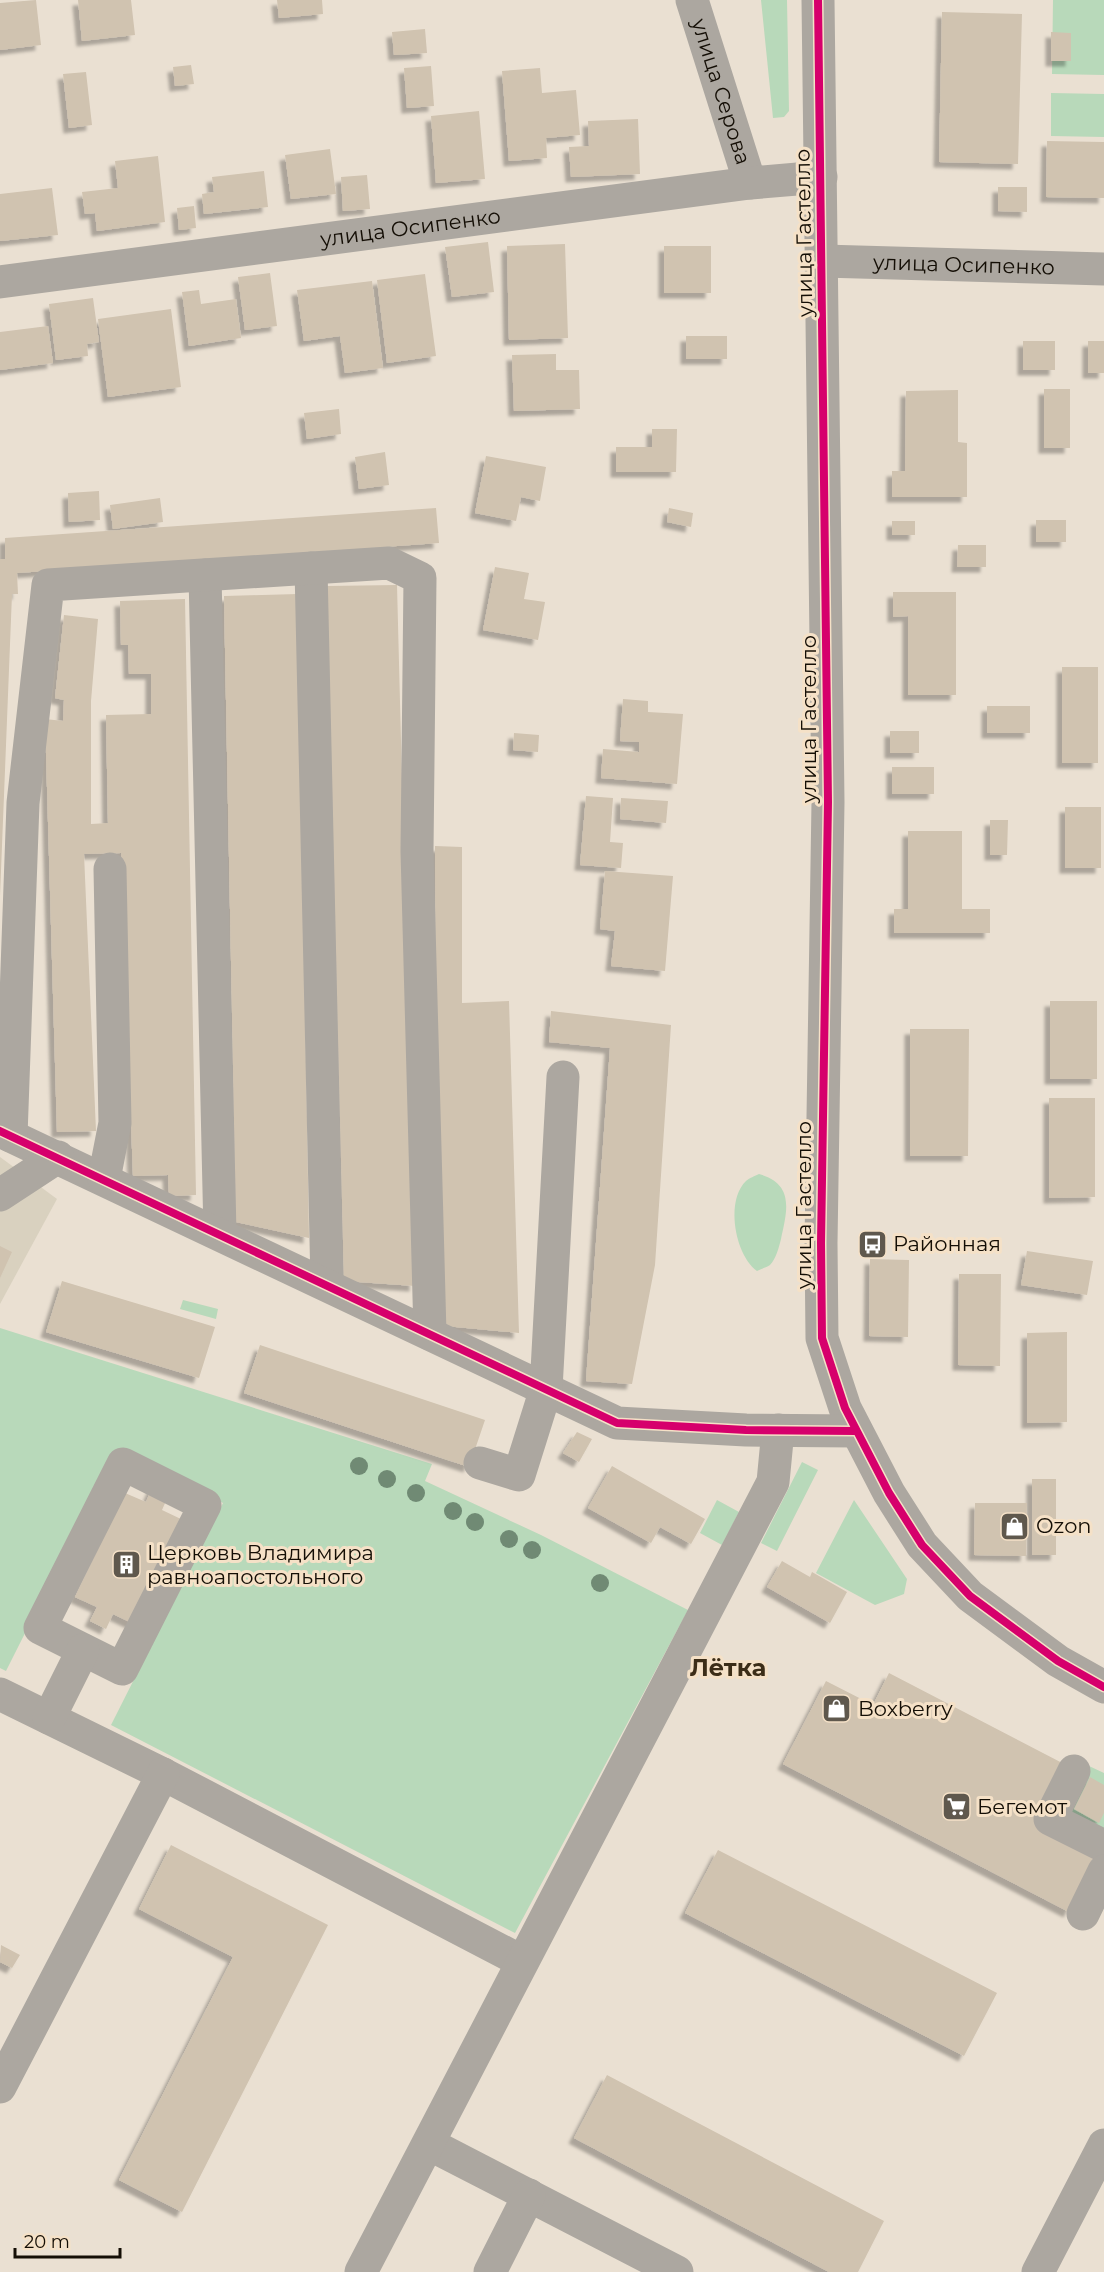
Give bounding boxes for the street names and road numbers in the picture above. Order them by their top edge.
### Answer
street label: улица Серова [686,14,756,167]
street label: улица Гастелло [790,149,817,318]
street label: улица Осипенко [318,203,502,252]
street label: улица Осипенко [872,249,1055,280]
street label: улица Гастелло [796,635,821,804]
street label: улица Гастелло [791,1121,816,1290]

